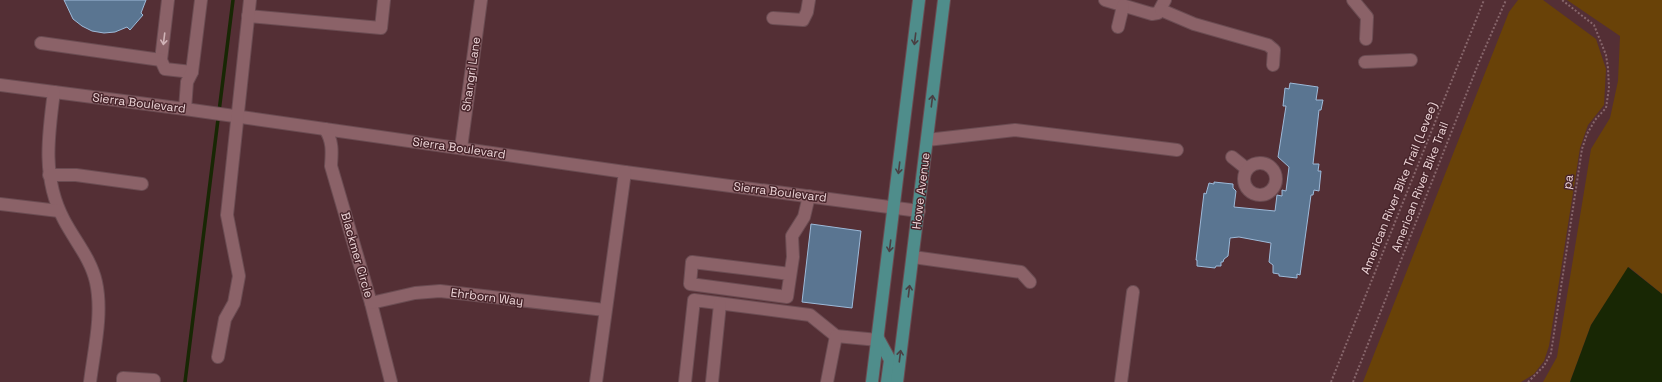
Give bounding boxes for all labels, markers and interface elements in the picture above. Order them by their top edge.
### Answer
one-way arrow [160,32,167,45]
one-way arrow [911,32,918,45]
street label: Shangri Lane [458,36,484,112]
street label: Sierra Boulevard [91,89,187,117]
one-way arrow [928,95,936,108]
street label: American River Bike Trail (Levee) [1357,100,1441,276]
street label: American River Bike Trail [1388,119,1452,255]
street label: Sierra Boulevard [411,134,507,162]
street label: Howe Avenue [908,152,934,230]
one-way arrow [895,161,903,174]
street label: pa [1559,173,1577,190]
street label: Sierra Boulevard [732,178,828,206]
street label: Blackmer Circle [337,210,377,300]
one-way arrow [886,239,894,252]
street label: Ehrborn Way [450,285,524,309]
one-way arrow [905,285,912,298]
one-way arrow [896,350,904,363]

